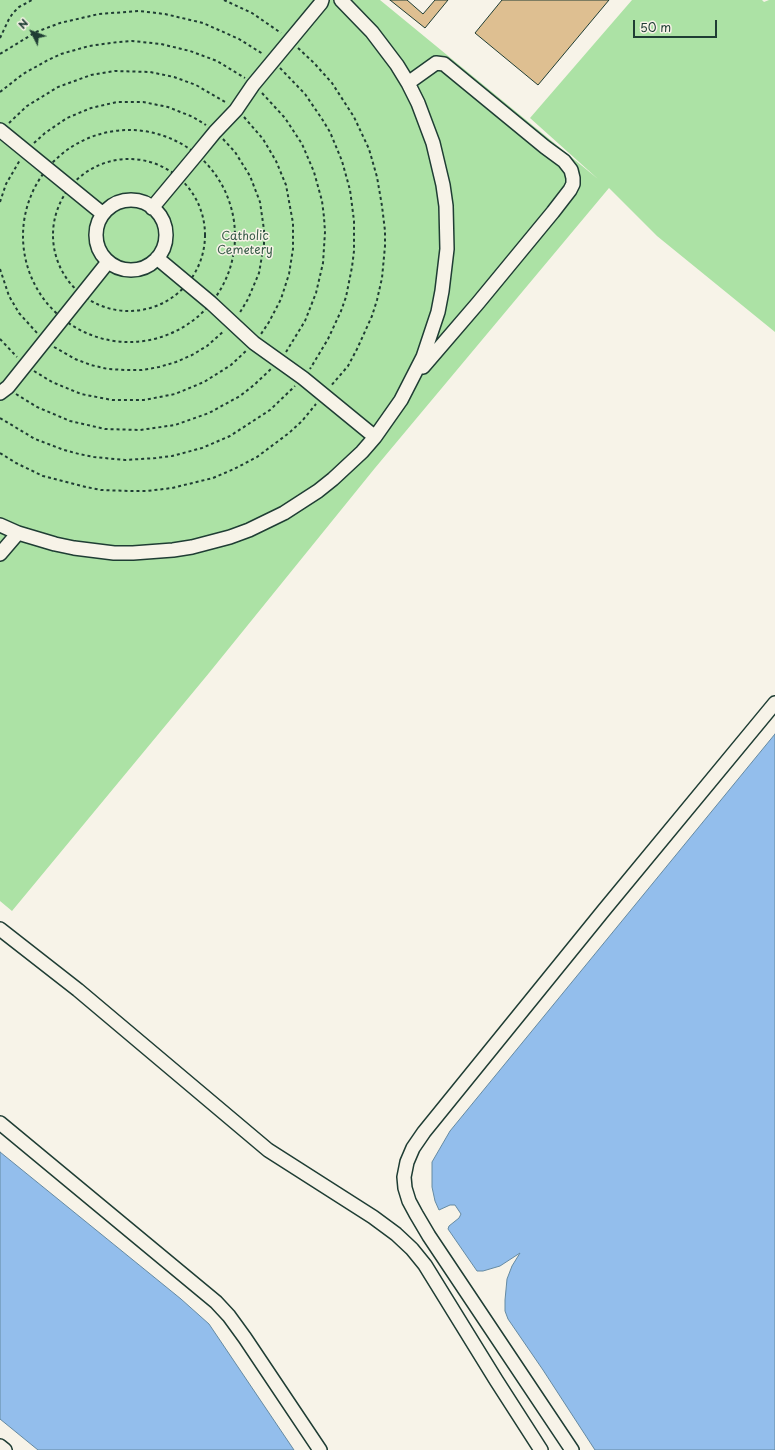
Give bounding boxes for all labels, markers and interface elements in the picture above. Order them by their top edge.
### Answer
north arrow [12,12,52,52]
scale bar [635,12,719,38]
text: N [13,15,32,33]
text: 50 m [640,18,671,36]
park label: Catholic Cemetery [217,230,273,258]

